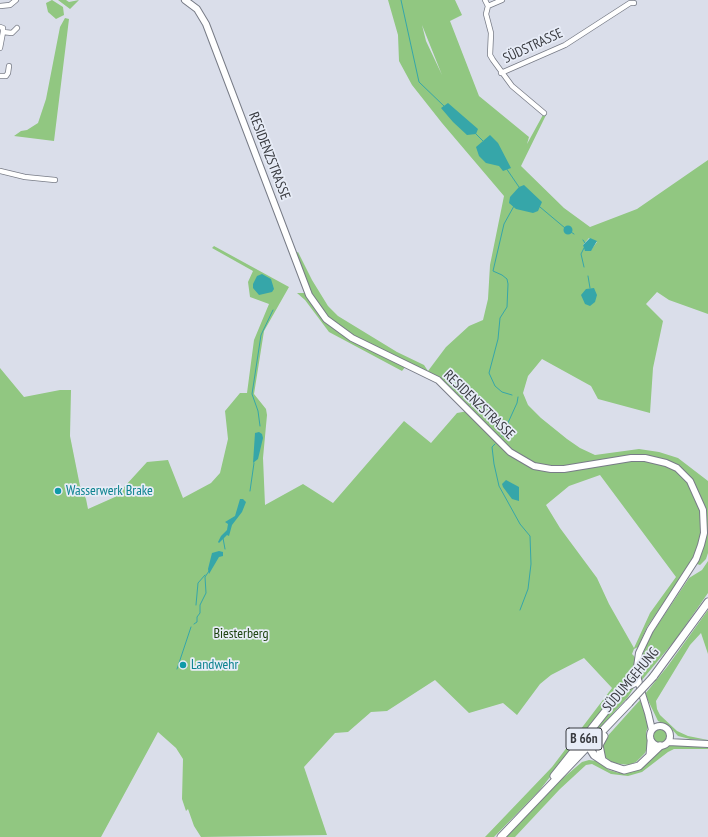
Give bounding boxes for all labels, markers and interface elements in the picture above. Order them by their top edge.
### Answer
street label: SÜDSTRASSE [500,25,566,67]
street label: RESIDENZSTRASSE [245,110,293,202]
street label: RESIDENZSTRASSE [440,367,518,443]
place label: Wasserwerk Brake [66,483,153,499]
marker: Wasserwerk Brake [53,486,63,496]
park label: Biesterberg [213,626,269,642]
street label: SÜDUMGEHUNG [599,644,663,716]
place label: Landwehr [191,657,238,673]
marker: Landwehr [178,660,188,670]
road number: B 66n [566,728,602,750]

